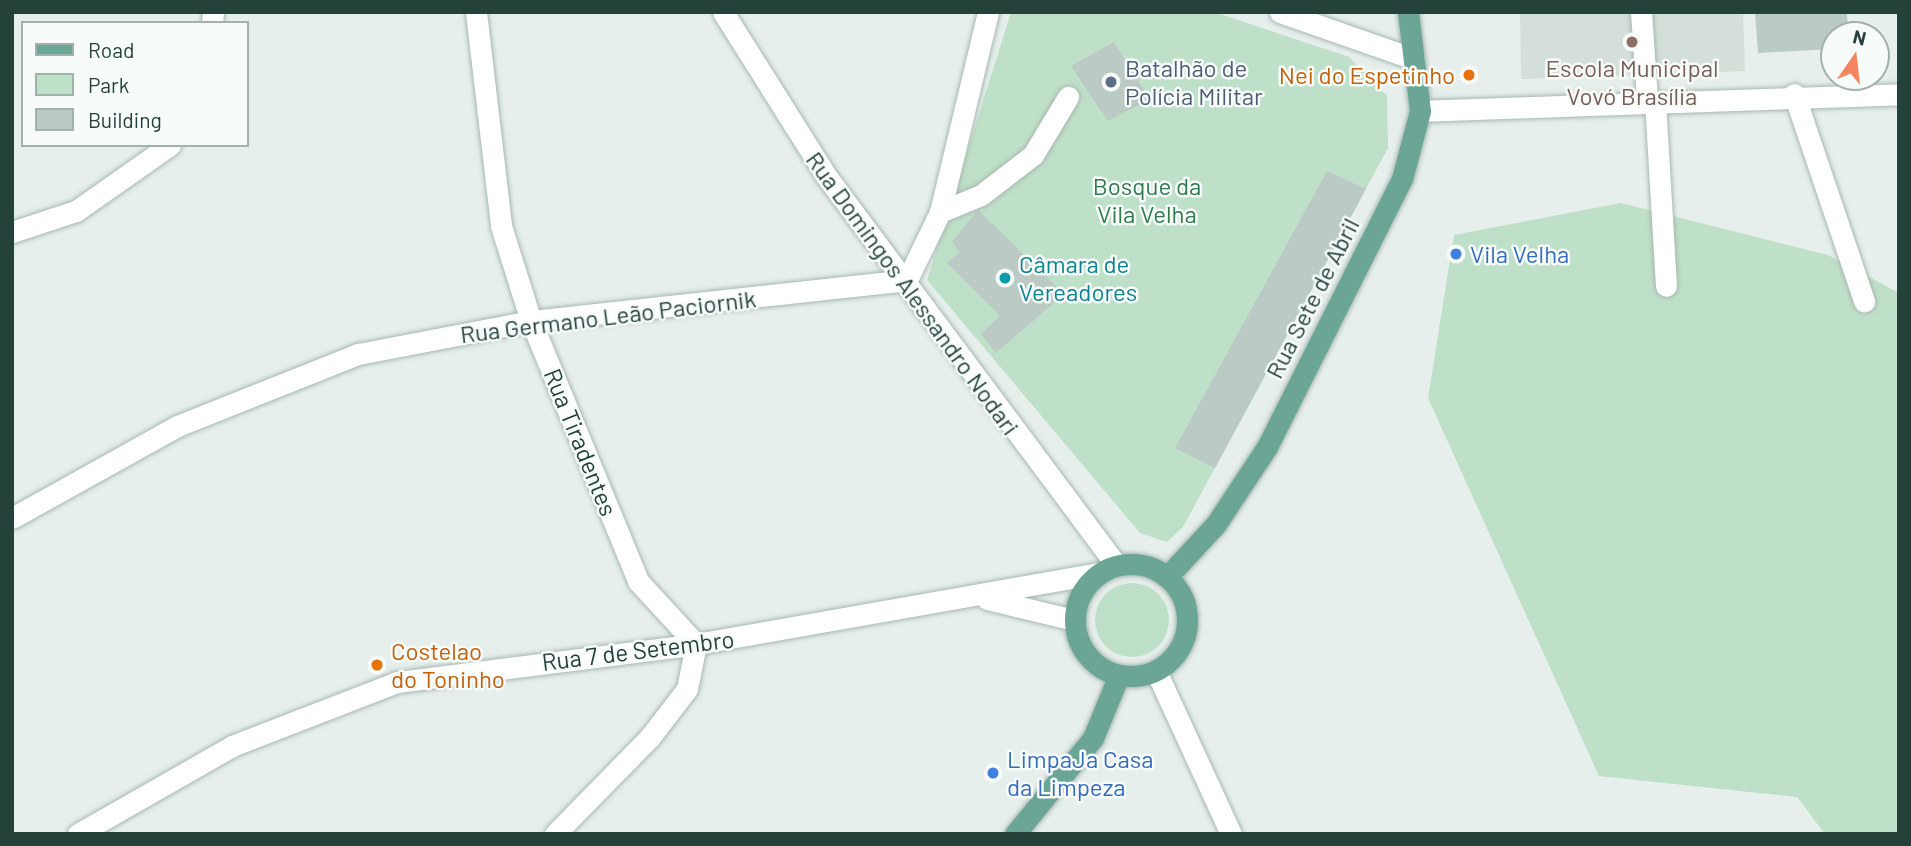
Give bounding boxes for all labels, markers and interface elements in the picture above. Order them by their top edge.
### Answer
legend [21,21,248,147]
north arrow [1820,21,1890,91]
text: N [1851,24,1869,50]
marker: Escola Municipal Vovó Brasília [1624,34,1640,50]
text: Road [88,37,134,62]
place label: Batalhão de Polícia Militar [1125,54,1263,110]
place label: Escola Municipal Vovó Brasília [1546,54,1718,110]
place label: Nei do Espetinho [1279,61,1455,89]
marker: Nei do Espetinho [1461,67,1477,83]
text: Park [88,72,129,97]
marker: Batalhão de Polícia Militar [1103,74,1119,90]
text: Building [88,107,162,132]
street label: Rua Domingos Alessandro Nodari [800,146,1026,440]
park label: Bosque da Vila Velha [1093,172,1201,228]
street label: Rua Sete de Abril [1259,213,1365,383]
place label: Vila Velha [1470,240,1569,268]
marker: Vila Velha [1448,246,1464,262]
place label: Câmara de Vereadores [1019,250,1137,306]
marker: Câmara de Vereadores [997,270,1013,286]
street label: Rua Germano Leão Paciornik [458,284,758,348]
street label: Rua Tiradentes [538,364,624,520]
street label: Rua 7 de Setembro [540,624,736,676]
place label: Costelao do Toninho [391,637,505,693]
marker: Costelao do Toninho [369,657,385,673]
place label: LimpaJa Casa da Limpeza [1007,745,1153,801]
marker: LimpaJa Casa da Limpeza [985,765,1001,781]

